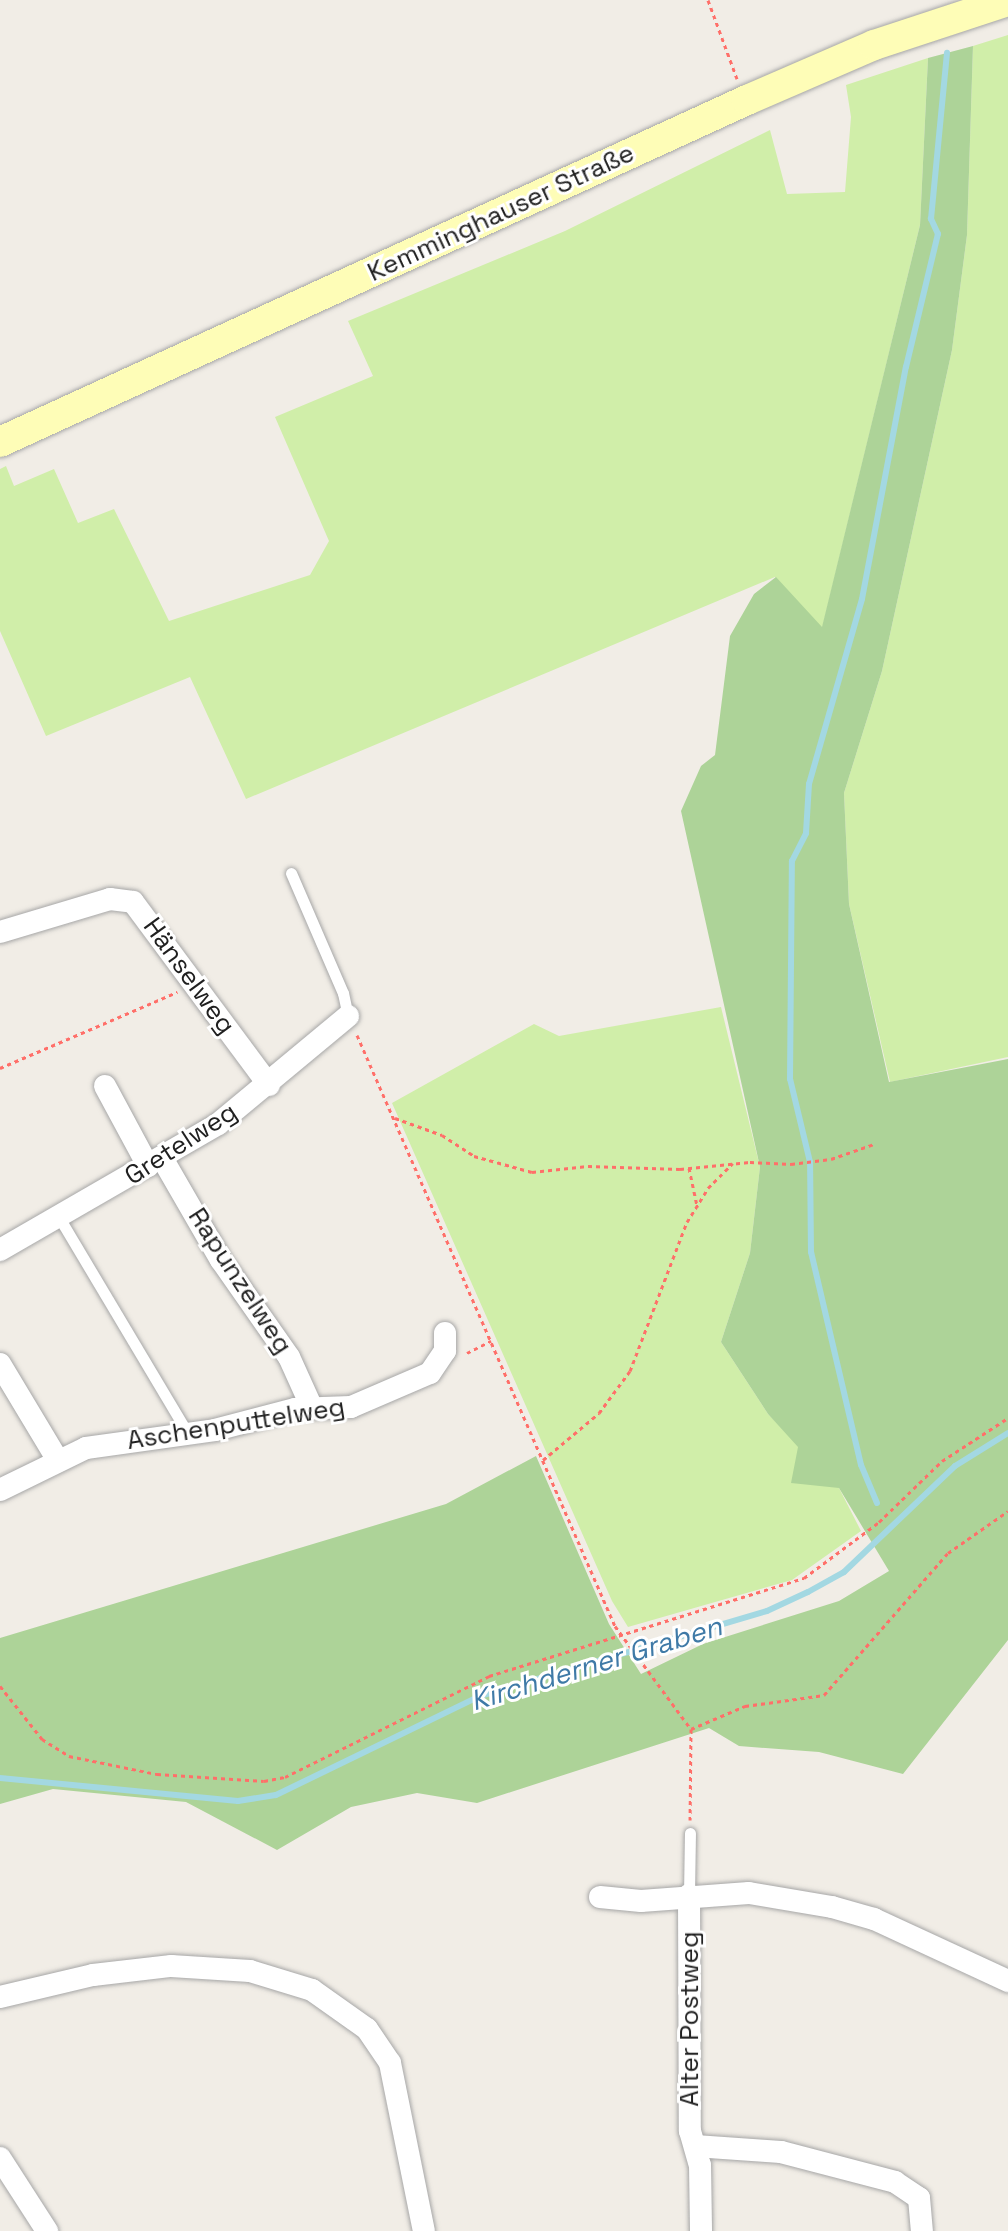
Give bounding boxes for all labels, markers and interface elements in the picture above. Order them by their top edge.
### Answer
street label: Kemminghauser Straße [363,137,639,289]
street label: Hänselweg [136,912,242,1040]
street label: Gretelweg [119,1096,243,1192]
street label: Rapunzelweg [181,1202,299,1360]
street label: Aschenputtelweg [125,1391,347,1457]
water label: Kirchderner Graben [466,1609,726,1717]
street label: Alter Postweg [674,1931,706,2107]

